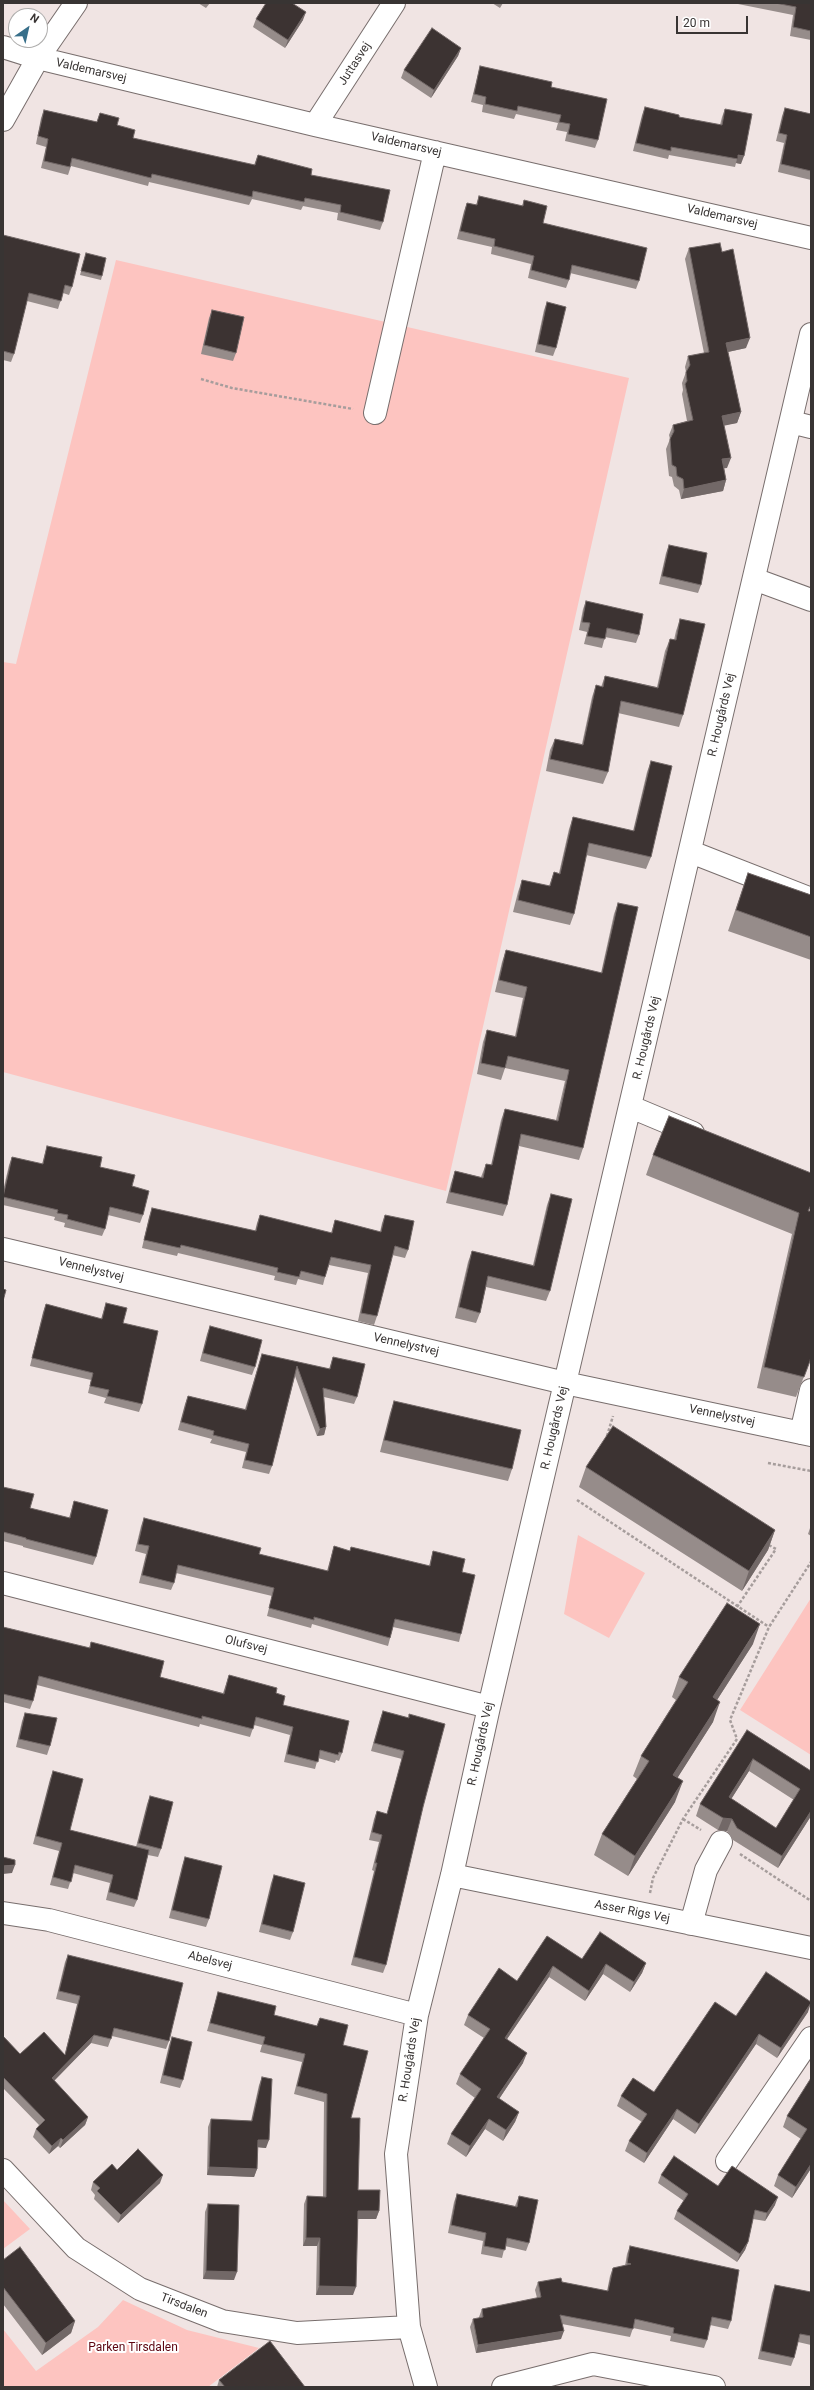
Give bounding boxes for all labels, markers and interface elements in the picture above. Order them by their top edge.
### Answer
north arrow [8,8,48,48]
scale bar [678,8,750,34]
text: N [28,11,41,26]
text: 20 m [683,16,710,30]
street label: Juttasvej [336,40,374,88]
street label: Valdemarsvej [54,56,128,86]
street label: Valdemarsvej [369,130,443,160]
street label: Valdemarsvej [685,202,759,232]
street label: R. Hougårds Vej [705,672,739,758]
street label: R. Hougårds Vej [630,995,664,1081]
street label: Vennelystvej [57,1255,125,1285]
street label: Vennelystvej [372,1330,440,1360]
street label: R. Hougårds Vej [538,1385,572,1471]
street label: Vennelystvej [688,1402,756,1430]
street label: Olufsvej [223,1633,269,1657]
street label: R. Hougårds Vej [465,1701,497,1787]
street label: Asser Rigs Vej [593,1898,671,1926]
street label: Abelsvej [186,1949,234,1973]
street label: R. Hougårds Vej [396,2017,424,2103]
street label: Tirsdalen [158,2290,210,2322]
park label: Parken Tirsdalen [88,2341,178,2355]

